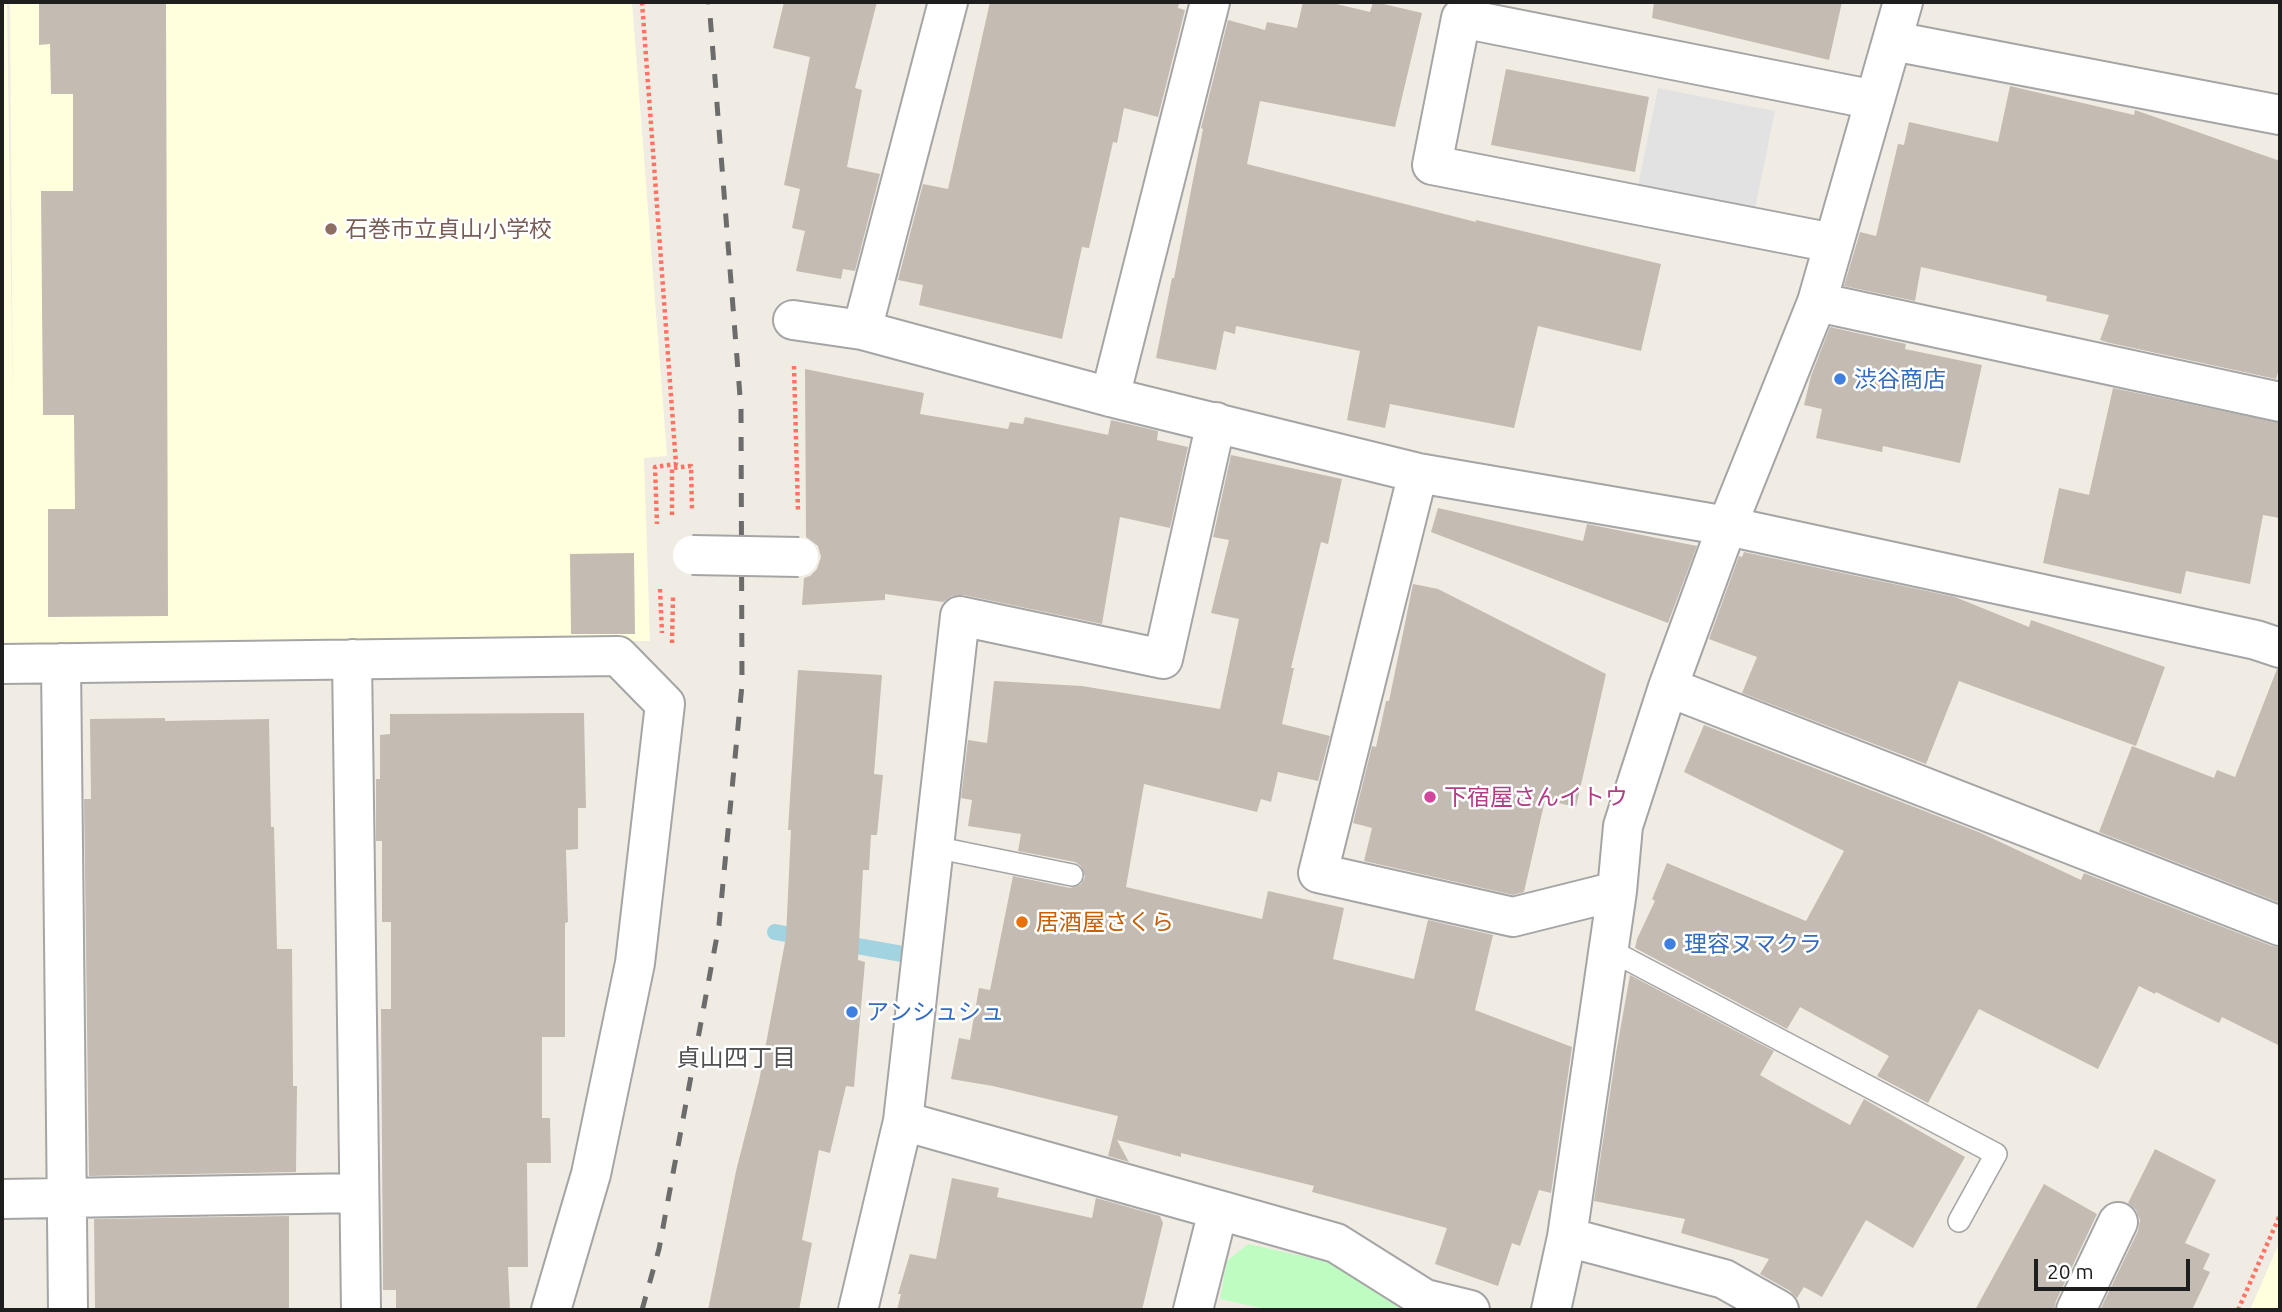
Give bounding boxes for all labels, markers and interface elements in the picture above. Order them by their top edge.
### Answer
place label: 石巻市立貞山小学校 [345,215,552,243]
marker: 石巻市立貞山小学校 [323,221,339,237]
place label: 渋谷商店 [1854,365,1946,393]
marker: 渋谷商店 [1832,371,1848,387]
place label: 下宿屋さんイトウ [1444,783,1628,811]
marker: 下宿屋さんイトウ [1422,789,1438,805]
place label: 居酒屋さくら [1036,908,1174,936]
marker: 居酒屋さくら [1014,914,1030,930]
place label: 理容ヌマクラ [1684,930,1822,958]
marker: 理容ヌマクラ [1662,936,1678,952]
place label: アンシュシュ [866,998,1004,1026]
marker: アンシュシュ [844,1004,860,1020]
district label: 貞山四丁目 [676,1044,796,1072]
scale bar [2037,1246,2193,1290]
text: 20 m [2047,1259,2094,1283]

